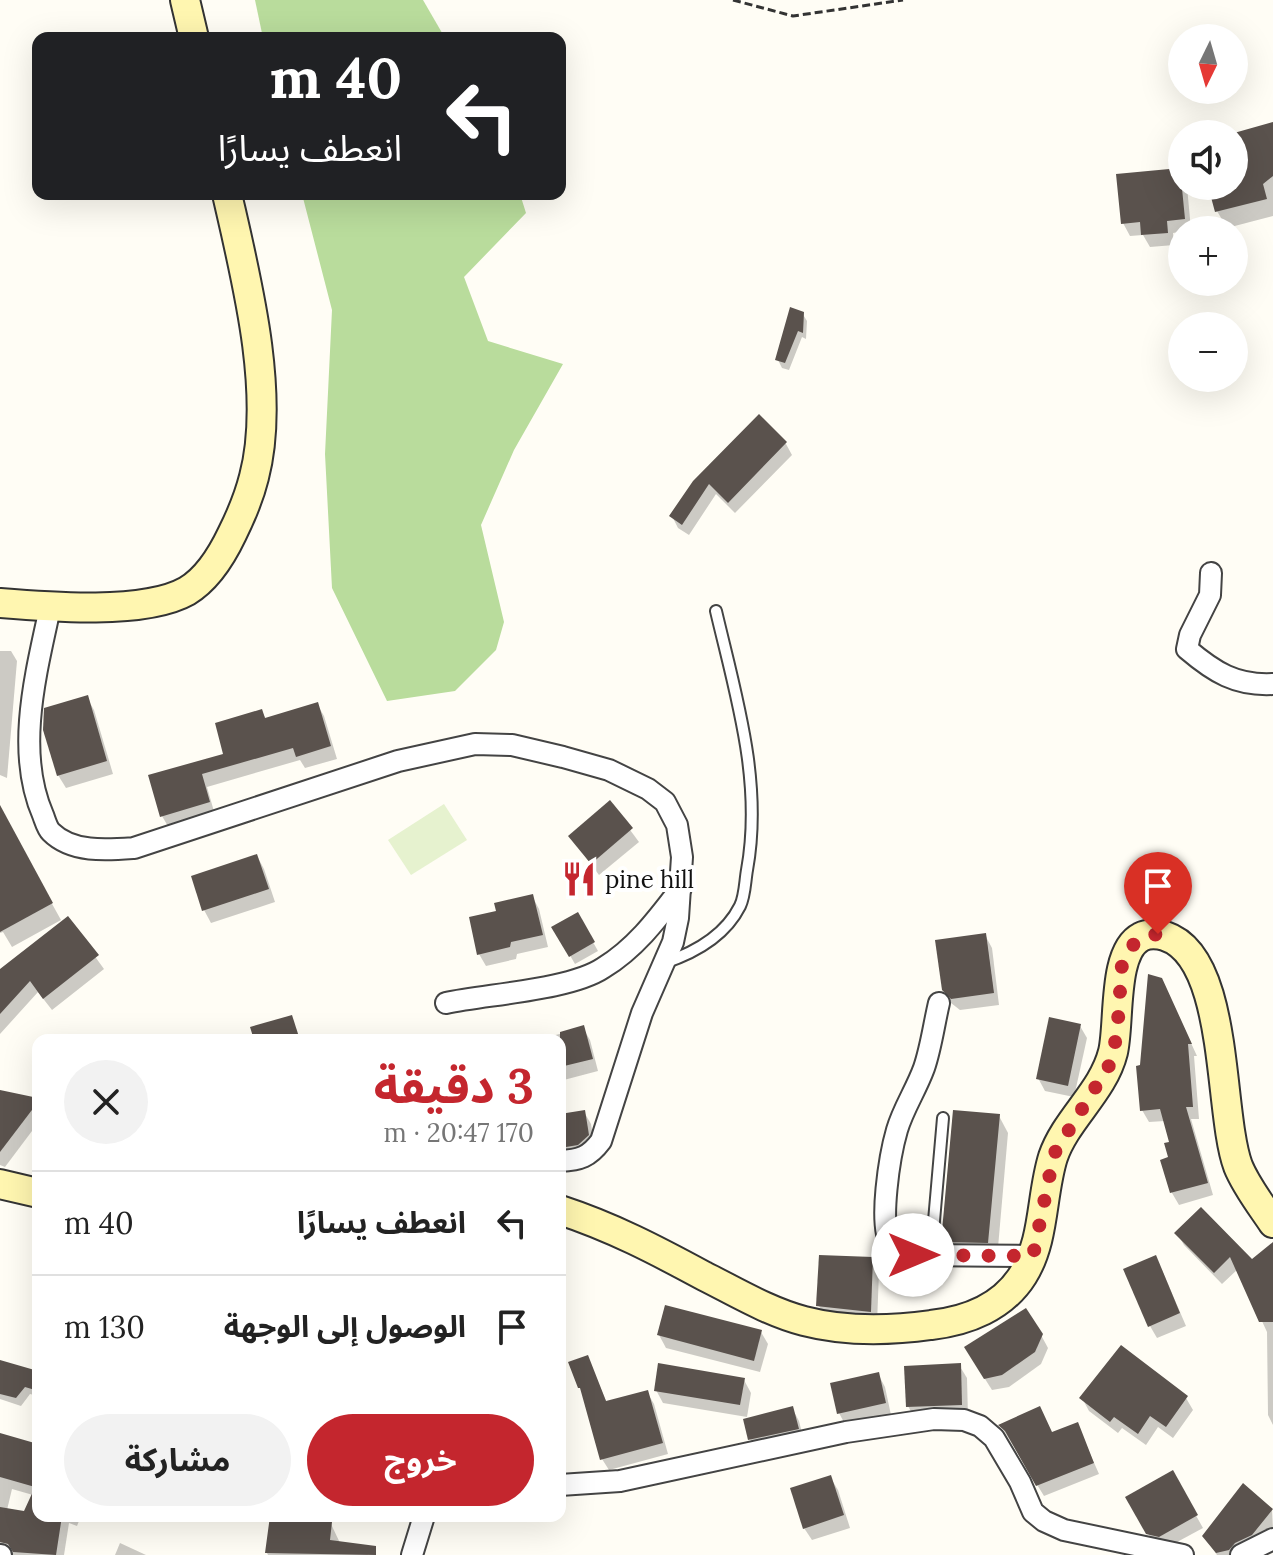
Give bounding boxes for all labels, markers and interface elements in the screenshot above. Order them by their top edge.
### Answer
north arrow [1168,24,1248,104]
map controls [1168,24,1248,392]
text: 40 m [269,42,402,113]
icon: left [430,64,534,168]
button: sound [1168,120,1248,200]
text: انعطف يسارًا [218,125,402,171]
button: + [1168,216,1248,296]
button: − [1168,312,1248,392]
pin [1124,852,1192,934]
restaurant icon: pine hill [560,860,598,898]
place label: pine hill [605,864,694,895]
icon: arrive [1136,864,1180,908]
text: 3 دقيقة [374,1055,534,1116]
button: close [64,1060,148,1144]
text: 170 m · 20:47 [383,1116,534,1149]
icon: left [490,1201,534,1245]
text: انعطف يسارًا [297,1203,466,1241]
text: 40 m [64,1204,134,1242]
position arrow [871,1213,955,1297]
icon: arrive [490,1305,534,1349]
text: الوصول إلى الوجهة [224,1307,466,1345]
text: 130 m [64,1308,145,1346]
button: مشاركة [64,1414,291,1506]
button: خروج [307,1414,534,1506]

